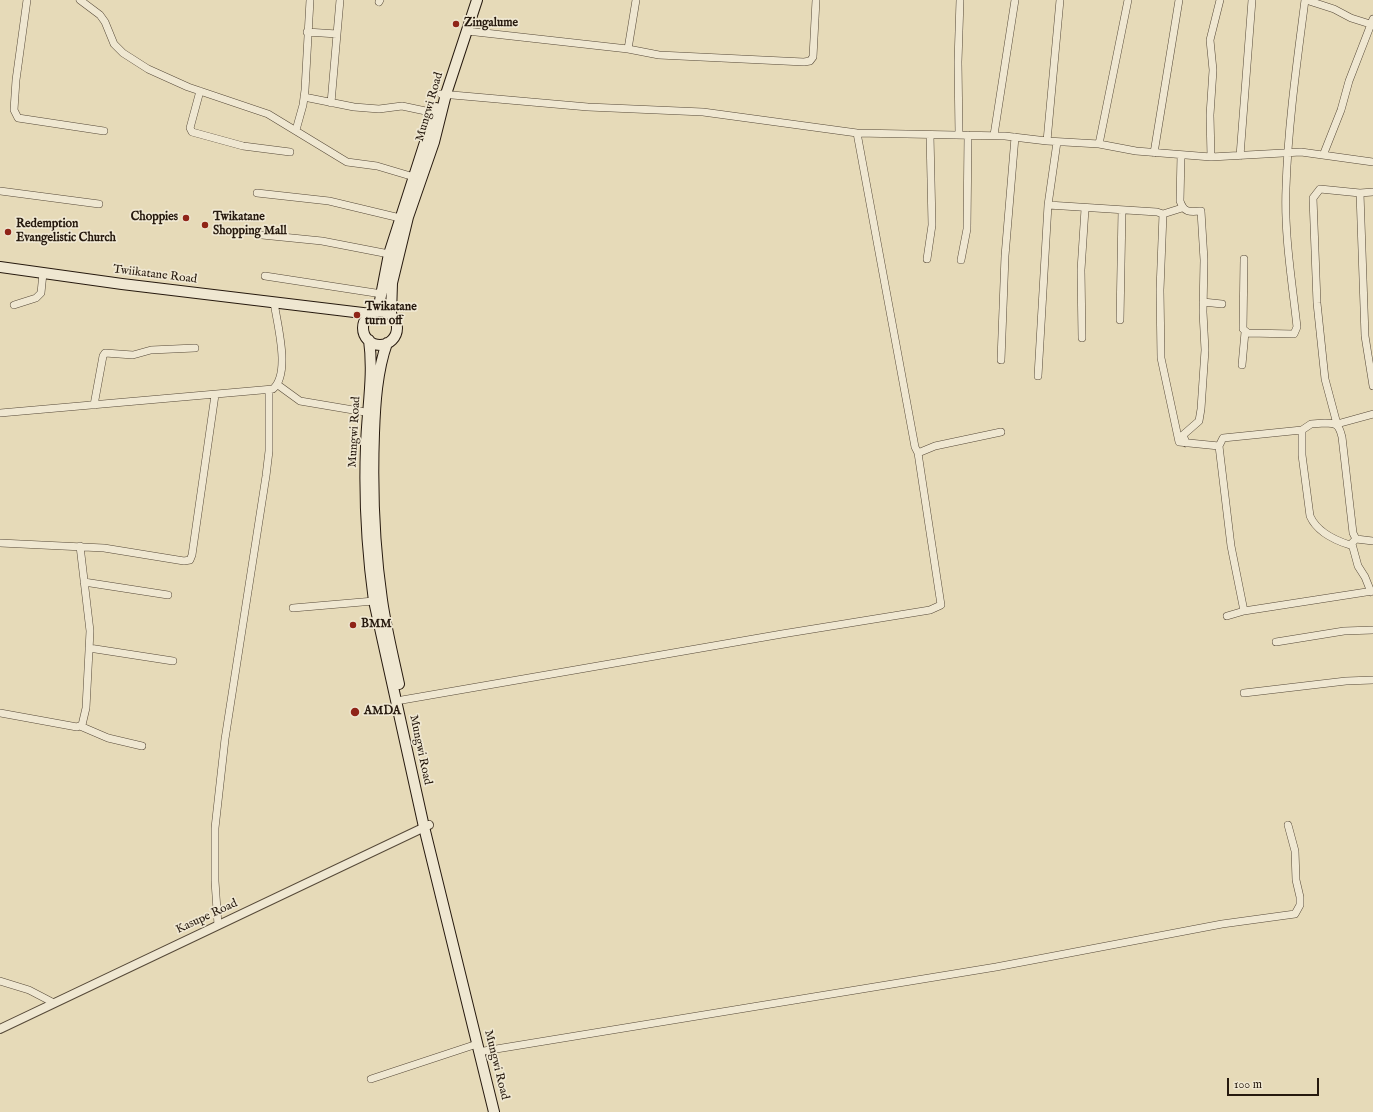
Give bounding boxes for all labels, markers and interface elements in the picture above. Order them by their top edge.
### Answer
place label: Zingalume [464,17,518,31]
marker: Zingalume [451,19,461,29]
street label: Mungwi Road [413,71,447,143]
place label: Choppies [131,211,178,225]
place label: Twikatane Shopping Mall [213,211,287,239]
marker: Choppies [181,213,191,223]
place label: Redemption Evangelistic Church [16,218,116,246]
marker: Twikatane Shopping Mall [200,220,210,230]
marker: Redemption Evangelistic Church [3,227,13,237]
street label: Twiikatane Road [112,263,198,287]
place label: Twikatane turn off [365,301,417,329]
marker: Twikatane turn off [352,310,362,320]
street label: Mungwi Road [346,396,364,468]
place label: BMM [361,618,392,632]
marker: BMM [348,620,358,630]
place label: AMDA [364,705,401,719]
marker: AMDA [349,706,361,718]
street label: Mungwi Road [406,714,434,786]
street label: Kasupe Road [174,897,240,937]
street label: Mungwi Road [480,1029,512,1101]
scale bar [1229,1070,1321,1096]
text: 100 m [1234,1077,1262,1092]

